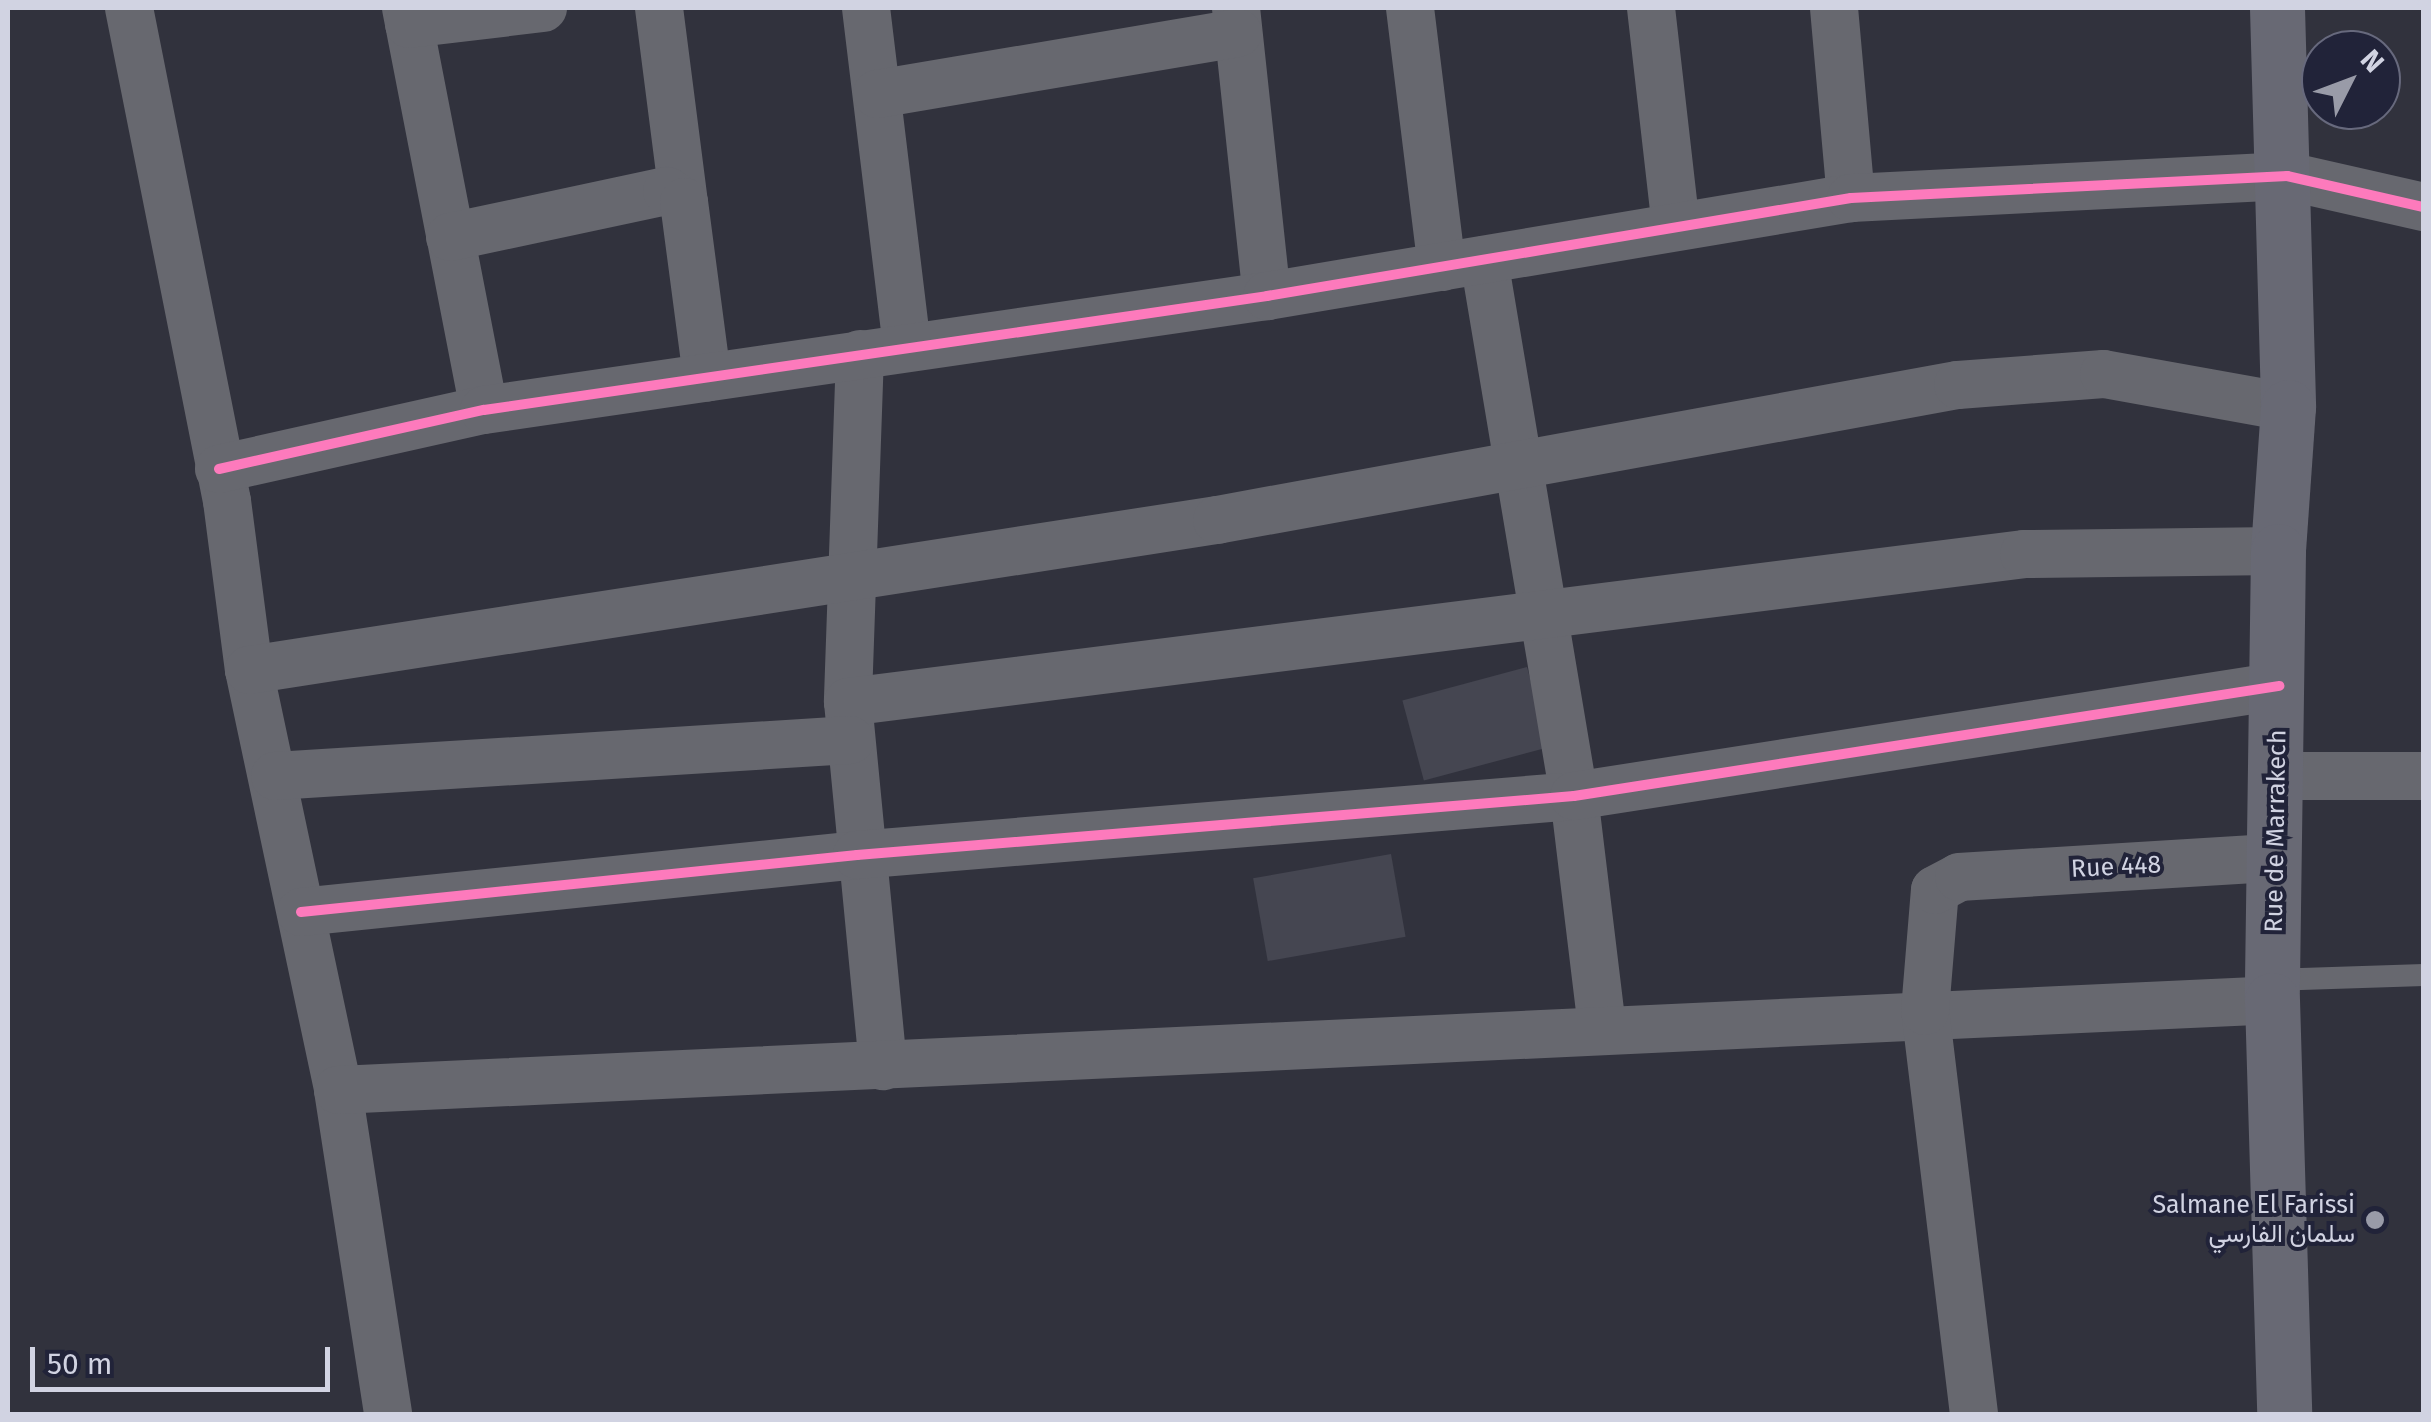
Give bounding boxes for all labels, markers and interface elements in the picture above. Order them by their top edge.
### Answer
north arrow [2301,30,2401,130]
text: N [2354,43,2391,79]
street label: Rue de Marrakech [2259,729,2293,933]
street label: Rue 448 [2070,850,2162,884]
place label: Salmane El Farissi سلمان الفارسي [2152,1191,2355,1250]
marker: Salmane El Farissi سلمان الفارسي [2364,1209,2386,1231]
scale bar [35,1327,335,1389]
text: 50 m [47,1346,112,1382]

